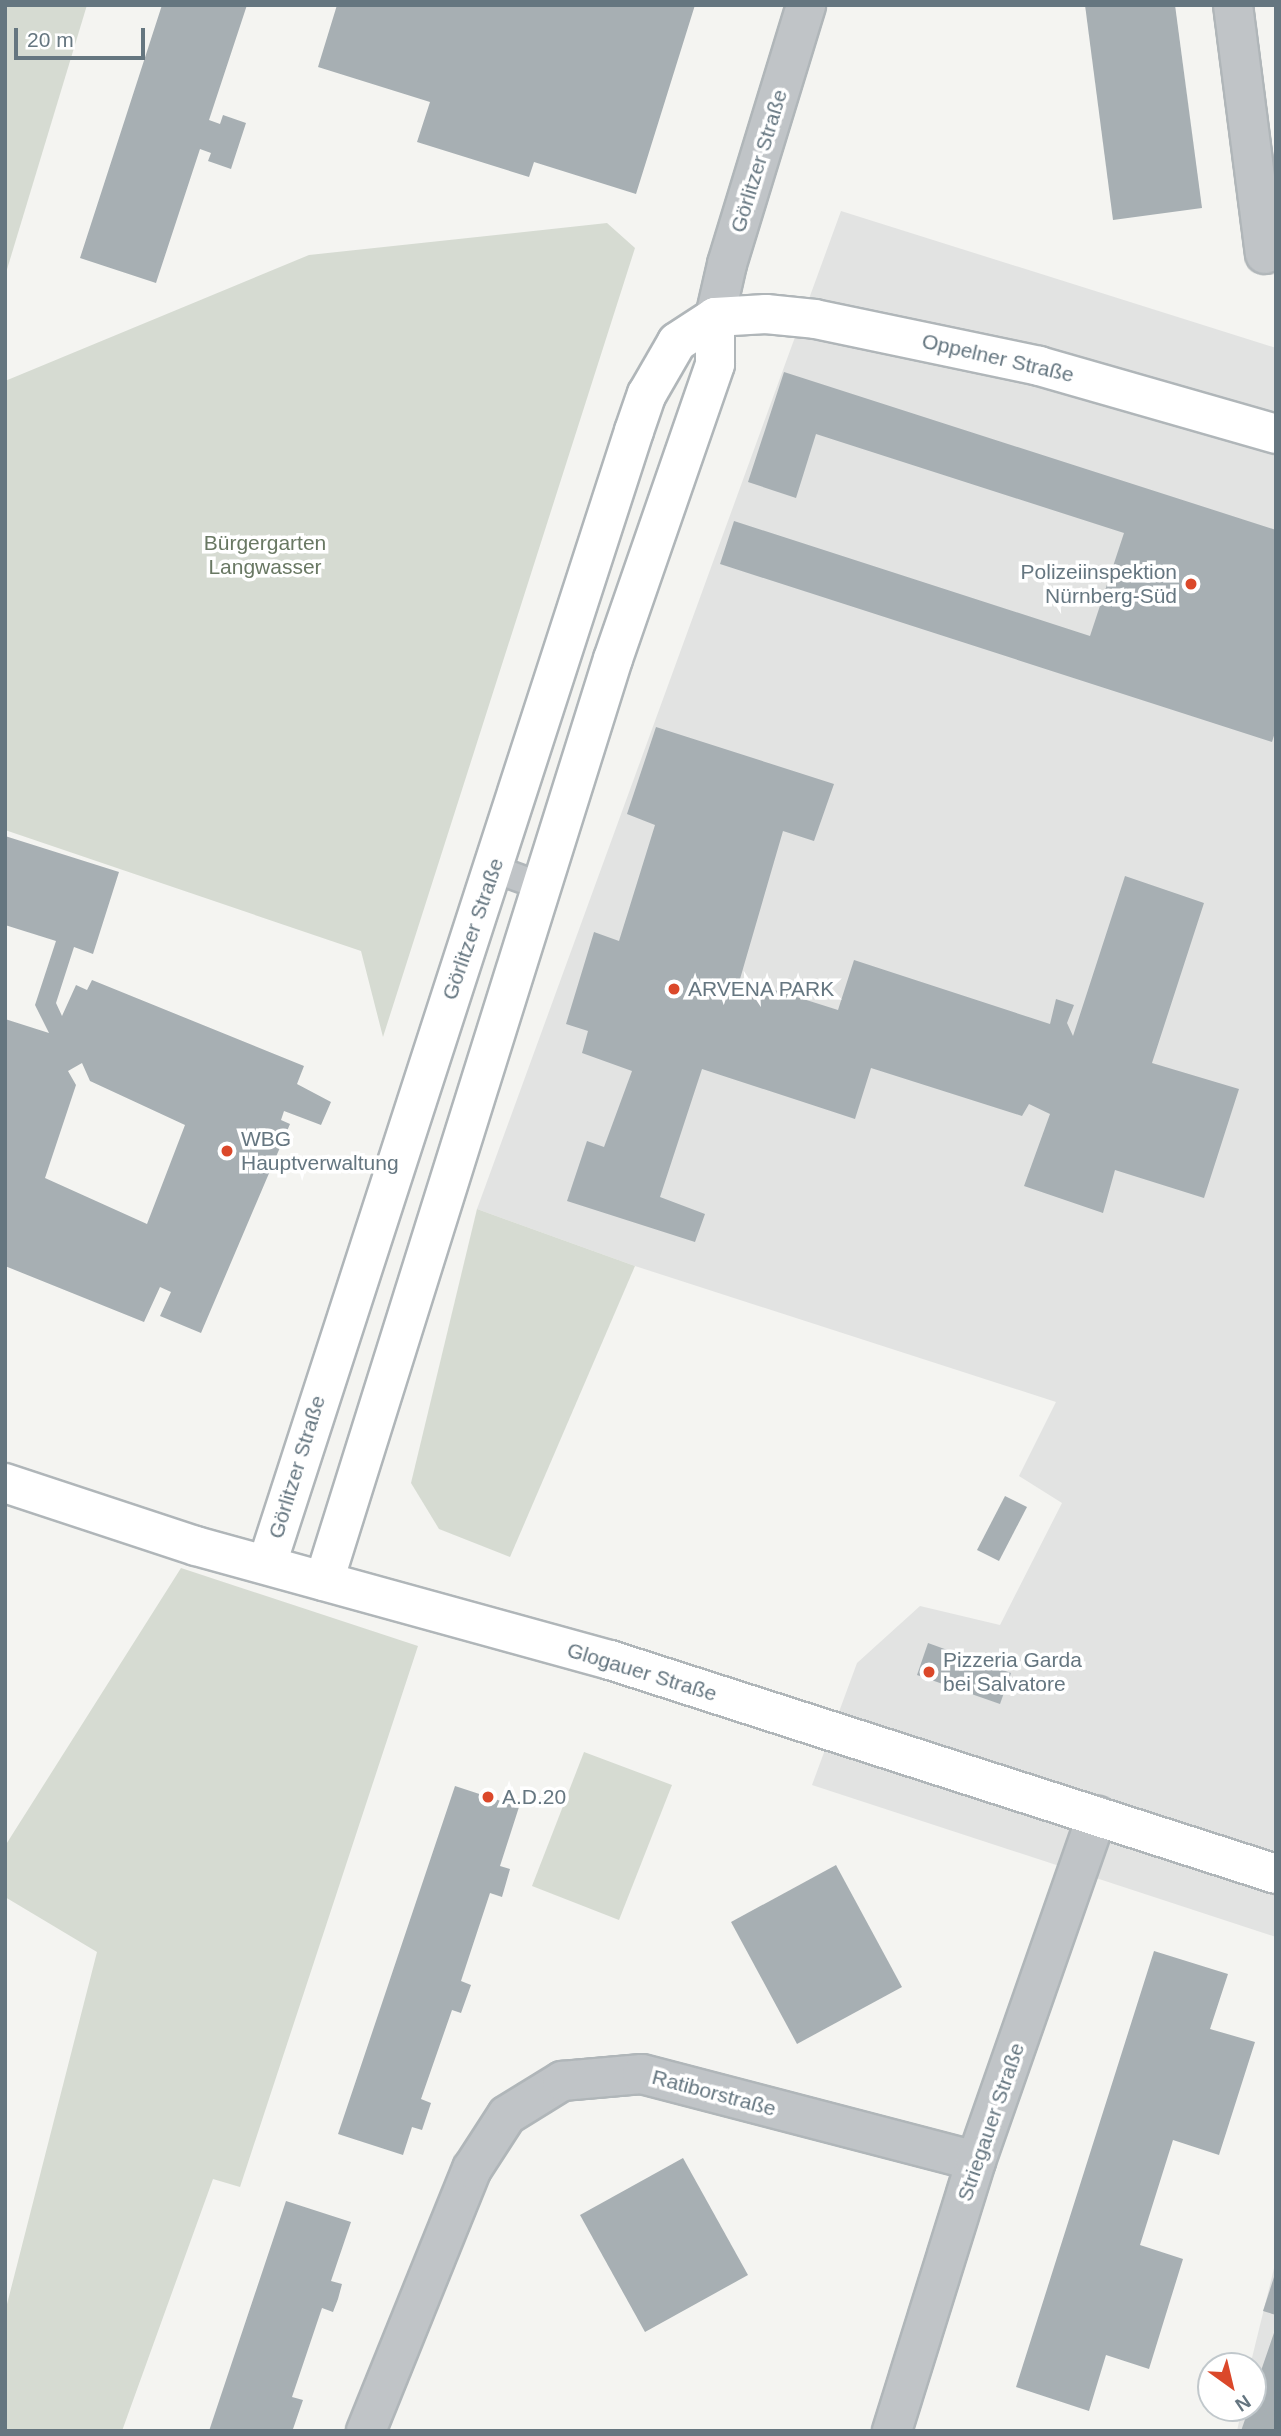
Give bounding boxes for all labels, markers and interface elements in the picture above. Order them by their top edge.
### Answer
scale bar [18,14,149,58]
text: 20 m [27,28,74,51]
street label: Görlitzer Straße [725,86,793,236]
street label: Oppelner Straße [920,328,1076,388]
park label: Bürgergarten Langwasser [204,530,326,580]
place label: Polizeiinspektion Nürnberg-Süd [1021,559,1177,609]
marker: Polizeiinspektion Nürnberg-Süd [1183,576,1199,592]
street label: Görlitzer Straße [437,855,509,1003]
place label: ARVENA PARK [688,976,835,1002]
marker: ARVENA PARK [666,981,682,997]
place label: WBG Hauptverwaltung [241,1126,399,1176]
marker: WBG Hauptverwaltung [219,1143,235,1159]
street label: Görlitzer Straße [263,1392,331,1542]
street label: Glogauer Straße [564,1637,720,1707]
place label: Pizzeria Garda bei Salvatore [943,1647,1082,1697]
marker: Pizzeria Garda bei Salvatore [921,1664,937,1680]
place label: A.D.20 [502,1784,566,1810]
marker: A.D.20 [480,1789,496,1805]
street label: Striegauer Straße [952,2040,1030,2204]
street label: Ratiborstraße [649,2064,779,2122]
north arrow [1197,2352,1267,2422]
text: N [1231,2391,1254,2416]

